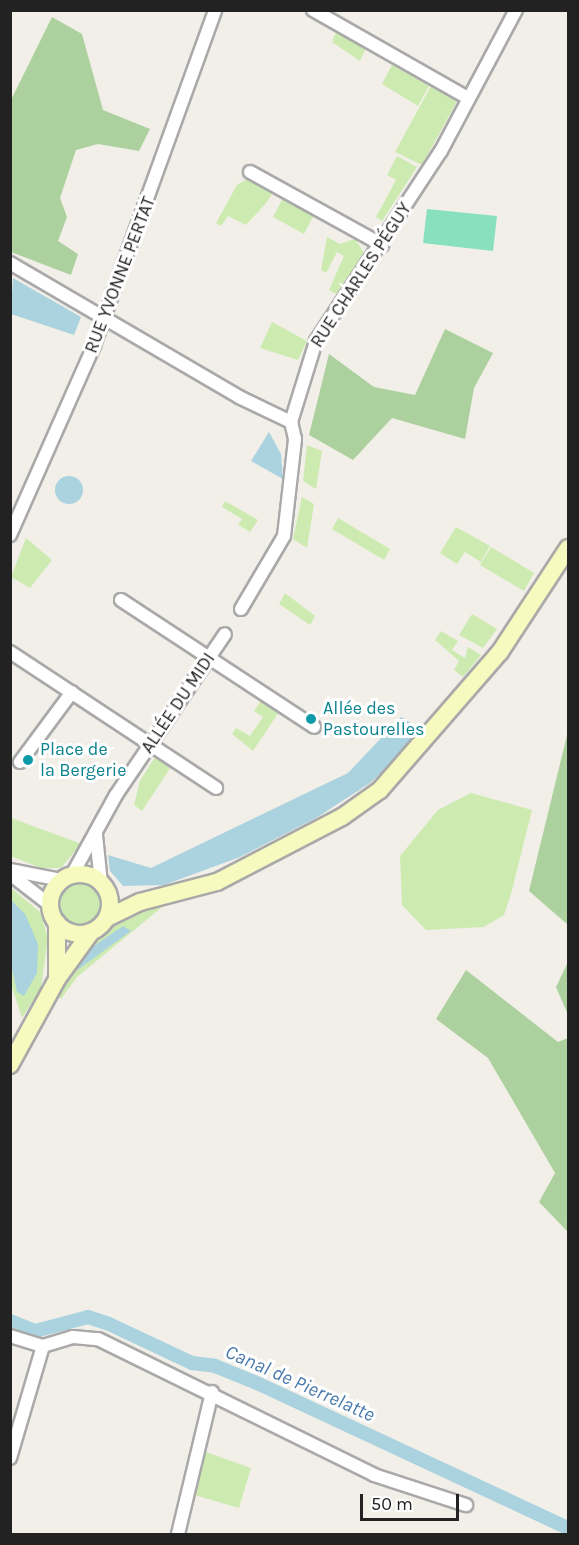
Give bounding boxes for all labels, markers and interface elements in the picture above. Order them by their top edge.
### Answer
street label: RUE YVONNE PERTAT [80,194,160,356]
street label: RUE CHARLES PÉGUY [306,198,416,352]
street label: ALLÉE DU MIDI [136,649,220,757]
place label: Allée des Pastourelles [323,698,424,740]
marker: Allée des Pastourelles [304,712,318,726]
place label: Place de la Bergerie [40,739,126,782]
marker: Place de la Bergerie [21,753,35,767]
water label: Canal de Pierrelatte [222,1339,378,1427]
scale bar [363,1482,462,1520]
text: 50 m [371,1493,413,1515]

